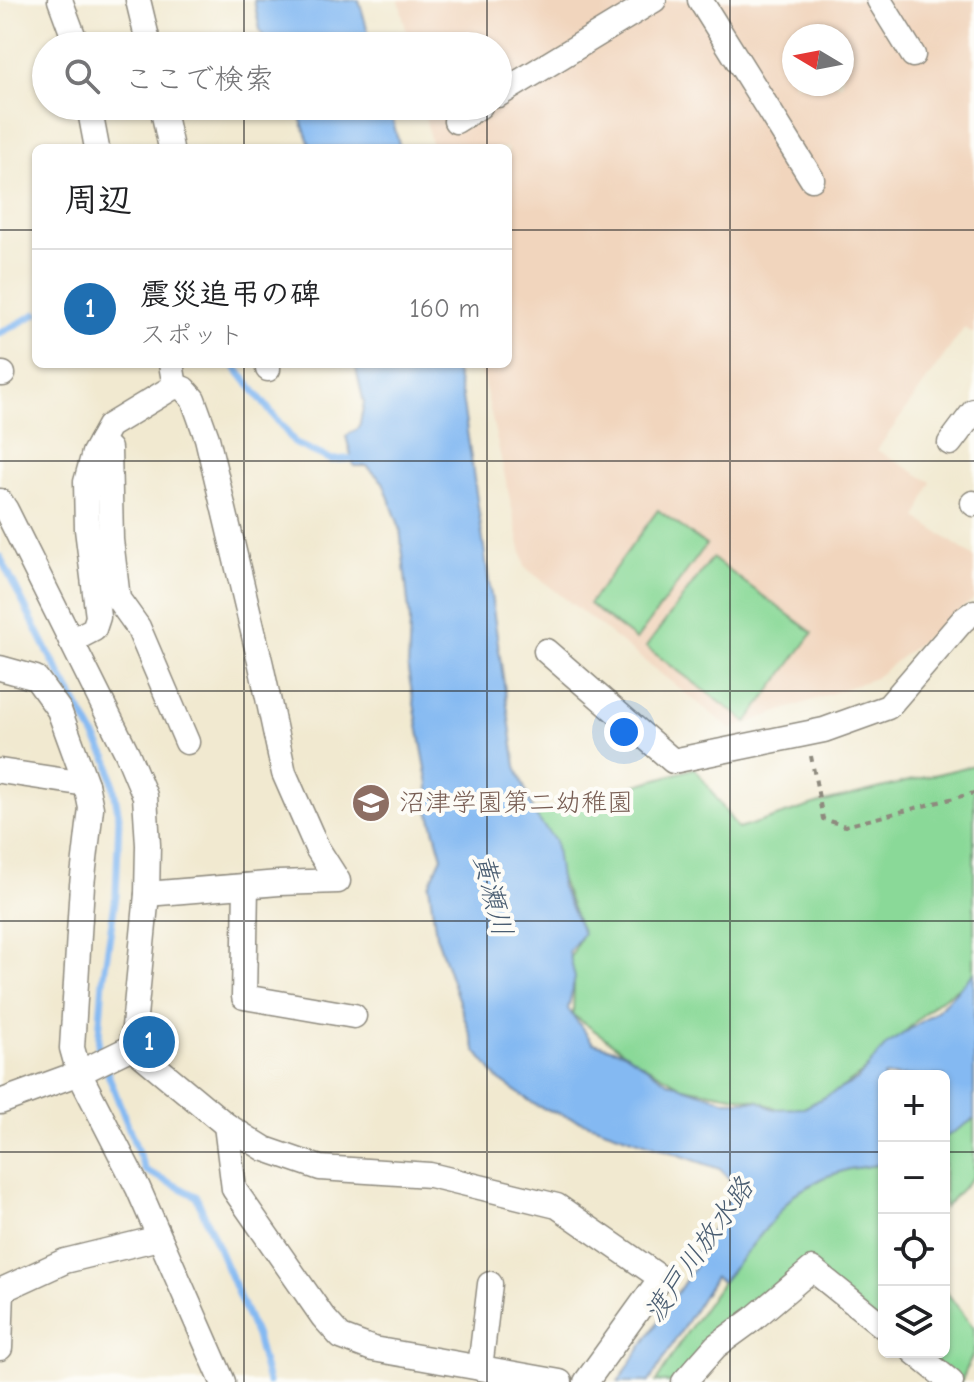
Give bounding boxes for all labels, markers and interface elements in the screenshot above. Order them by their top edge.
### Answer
north arrow [782,24,854,96]
search box [32,32,512,120]
icon: search [60,54,104,98]
text: ここで検索 [124,62,274,97]
text: 周辺 [64,180,132,220]
text: 震災追弔の碑 [140,277,320,312]
text: 1 [85,294,95,324]
text: 160 m [410,294,480,324]
text: スポット [140,320,244,350]
your location [604,712,644,752]
school or university icon: 沼津学園第二幼稚園 [350,782,392,824]
place label: 沼津学園第二幼稚園 [399,788,633,818]
water label: 黄瀬川 [467,850,519,940]
pin: 1 [123,1012,175,1072]
map controls [878,1070,950,1358]
button: + [878,1070,950,1142]
button: − [878,1142,950,1214]
water label: 渡戸川放水路 [638,1170,761,1328]
button: locate [878,1214,950,1286]
button: layers [878,1286,950,1358]

